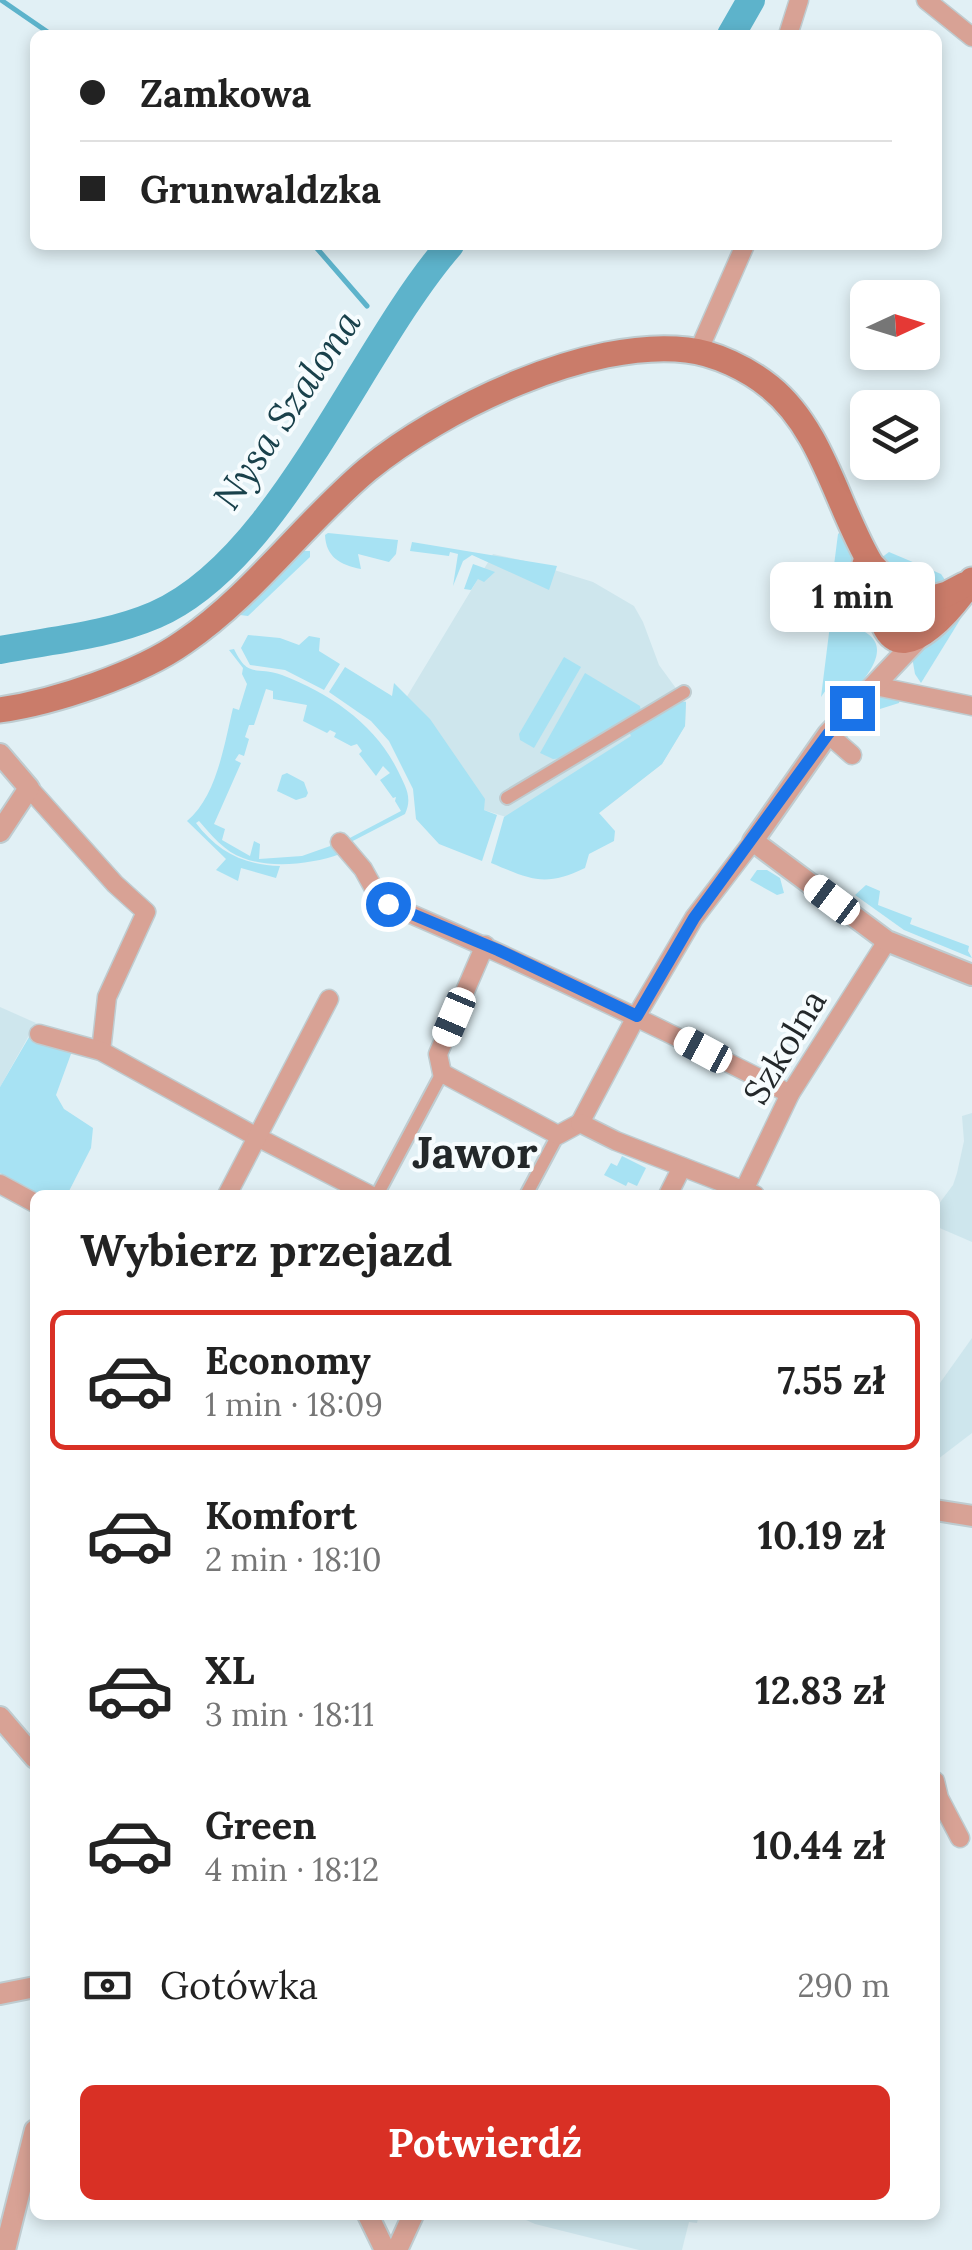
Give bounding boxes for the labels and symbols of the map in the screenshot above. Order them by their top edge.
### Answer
north arrow [850,280,940,370]
water label: Nysa Szalona [202,300,371,519]
callout: 1 min [770,563,934,633]
route end [830,686,875,731]
car [799,870,865,930]
route start [366,882,411,927]
street label: Szkolna [733,981,836,1112]
car [428,984,480,1050]
car [669,1023,737,1077]
district label: Jawor [412,1123,538,1180]

